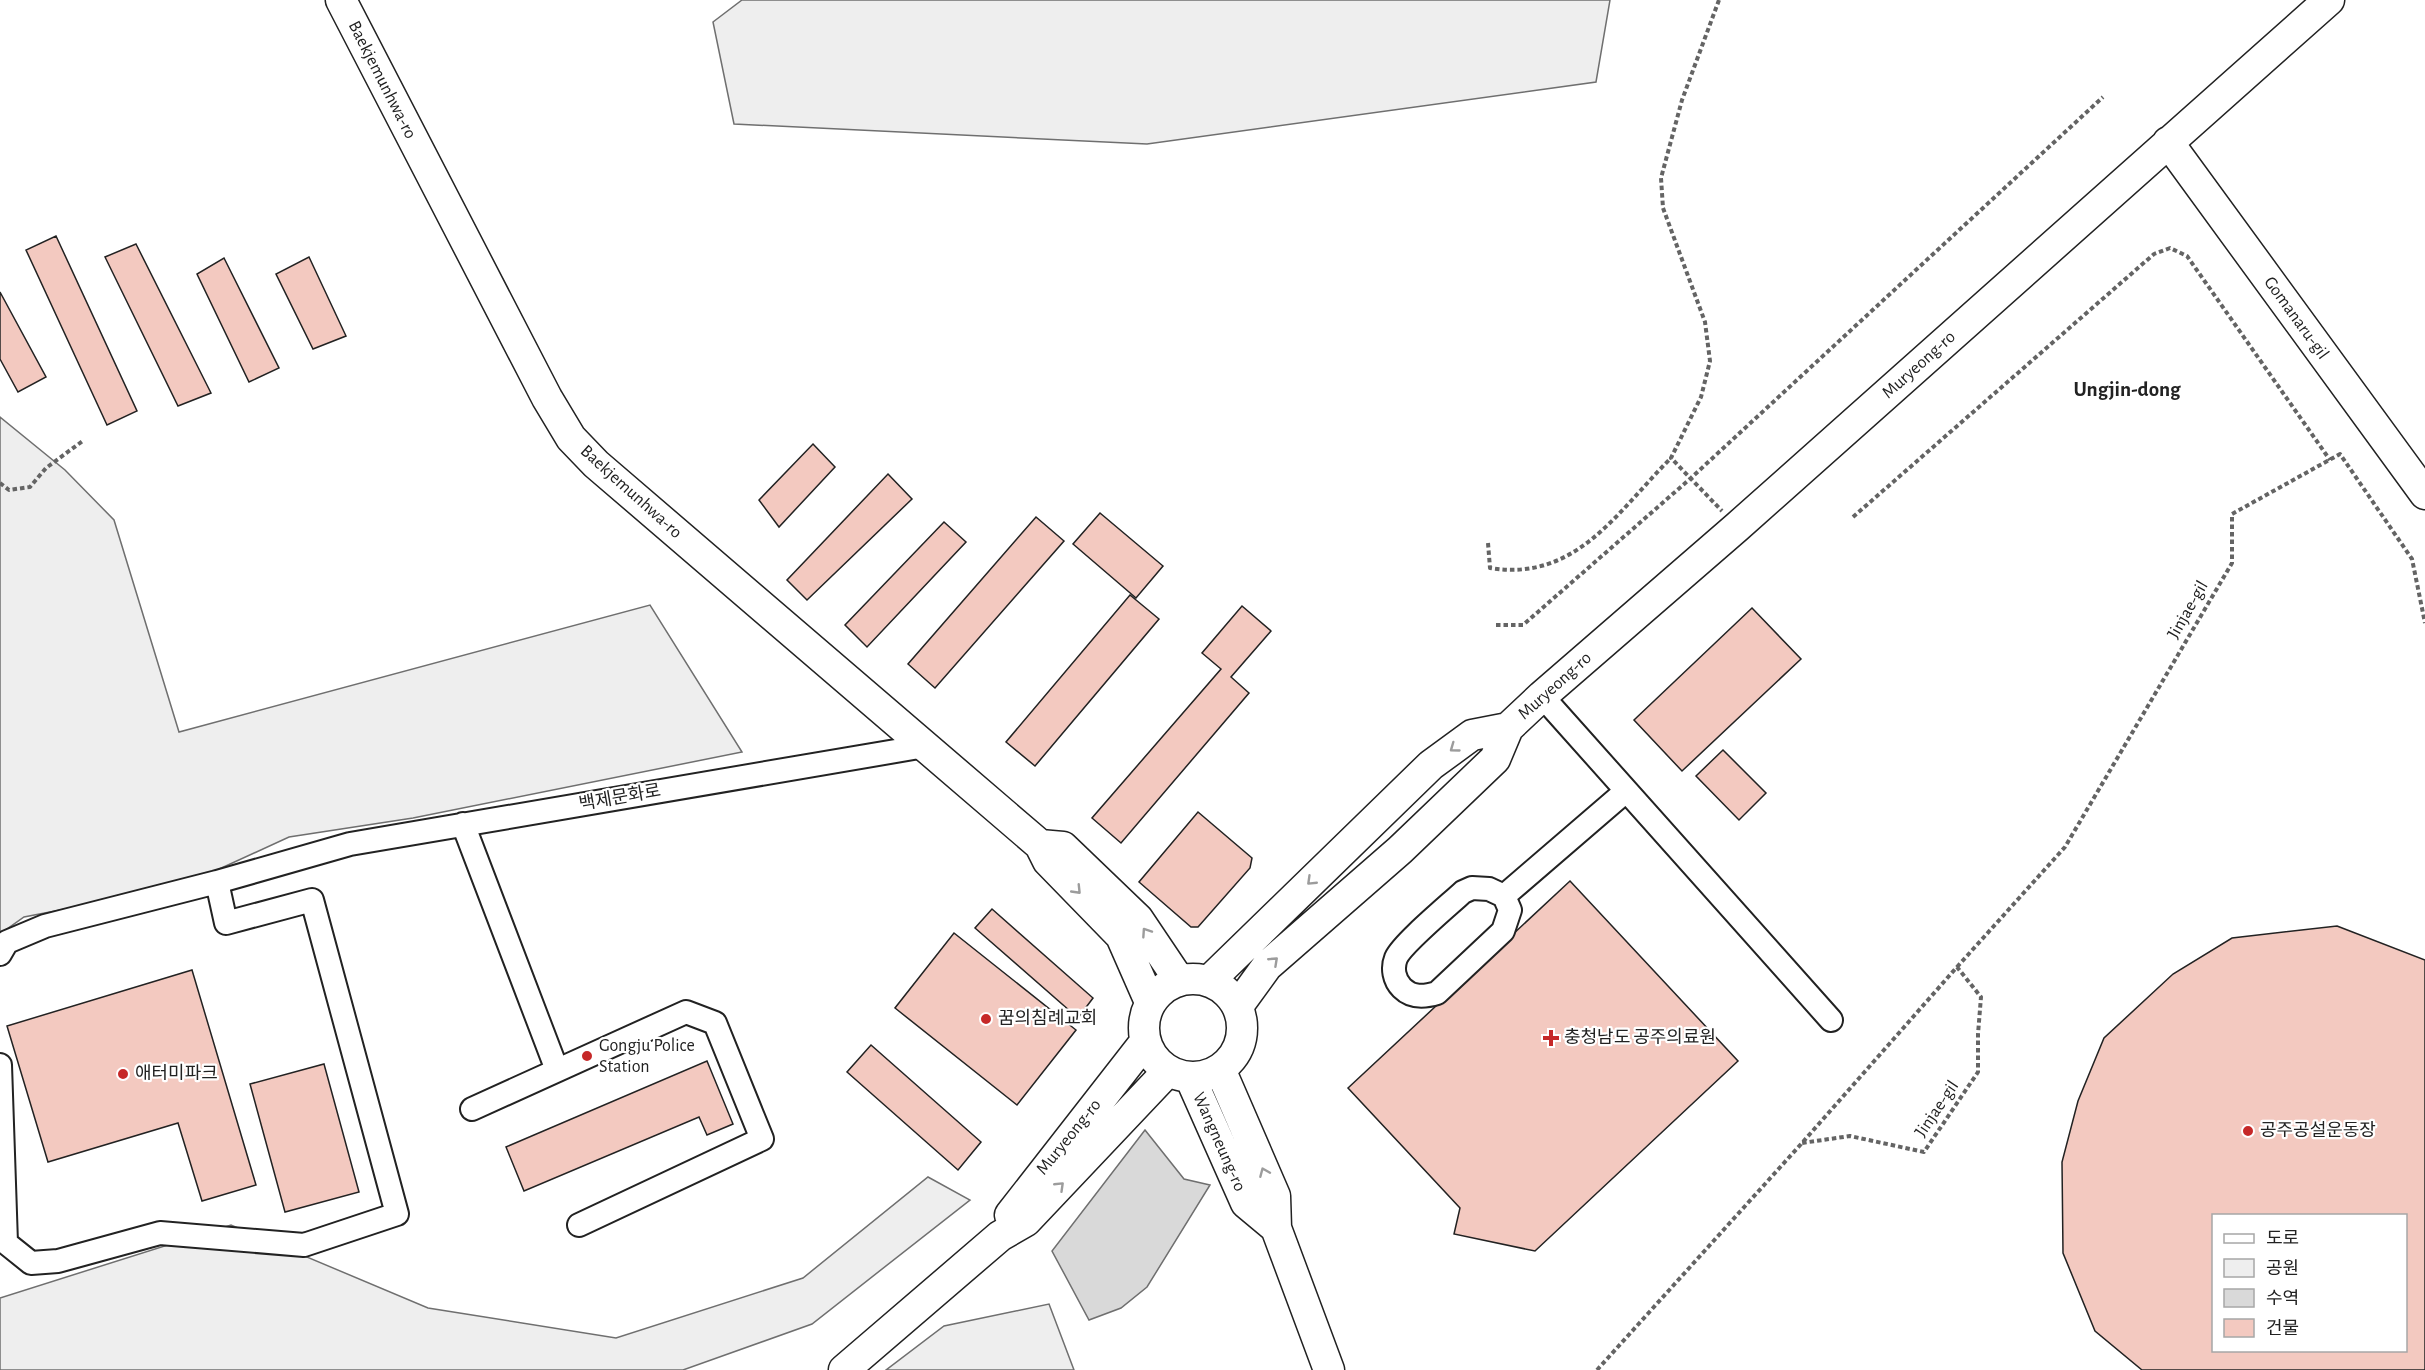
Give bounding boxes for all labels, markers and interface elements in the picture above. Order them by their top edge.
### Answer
street label: Baekjemunhwa-ro [345,18,419,142]
street label: Gomanaru-gil [2260,273,2332,363]
street label: Muryeong-ro [1879,328,1959,402]
district label: Ungjin-dong [2073,379,2181,400]
street label: Baekjemunhwa-ro [577,442,685,542]
street label: Jinjae-gil [2164,578,2212,642]
street label: Muryeong-ro [1515,649,1595,723]
one-way arrow [1449,741,1460,752]
street label: 백제문화로 [577,780,662,814]
one-way arrow [1308,874,1318,885]
one-way arrow [1069,883,1080,894]
one-way arrow [1142,927,1153,938]
one-way arrow [1266,957,1277,968]
place label: 꿈의침례교회 [998,1008,1097,1028]
marker: 꿈의침례교회 [979,1012,993,1026]
place label: 충청남도 공주의료원 [1564,1027,1716,1047]
marker: 충청남도 공주의료원 [1542,1029,1560,1047]
place label: Gongju Police Station [599,1037,695,1076]
marker: Gongju Police Station [580,1049,594,1063]
place label: 애터미파크 [135,1063,218,1083]
marker: 애터미파크 [116,1067,130,1081]
street label: Jinjae-gil [1912,1078,1962,1140]
street label: Wangneung-ro [1189,1090,1249,1194]
street label: Muryeong-ro [1033,1096,1105,1178]
place label: 공주공설운동장 [2260,1120,2376,1140]
marker: 공주공설운동장 [2241,1124,2255,1138]
one-way arrow [1259,1167,1271,1178]
one-way arrow [1053,1182,1064,1193]
legend [2212,1214,2407,1352]
text: 도로 [2266,1230,2299,1248]
text: 공원 [2266,1259,2299,1278]
text: 수역 [2266,1289,2299,1308]
text: 건물 [2266,1319,2299,1338]

